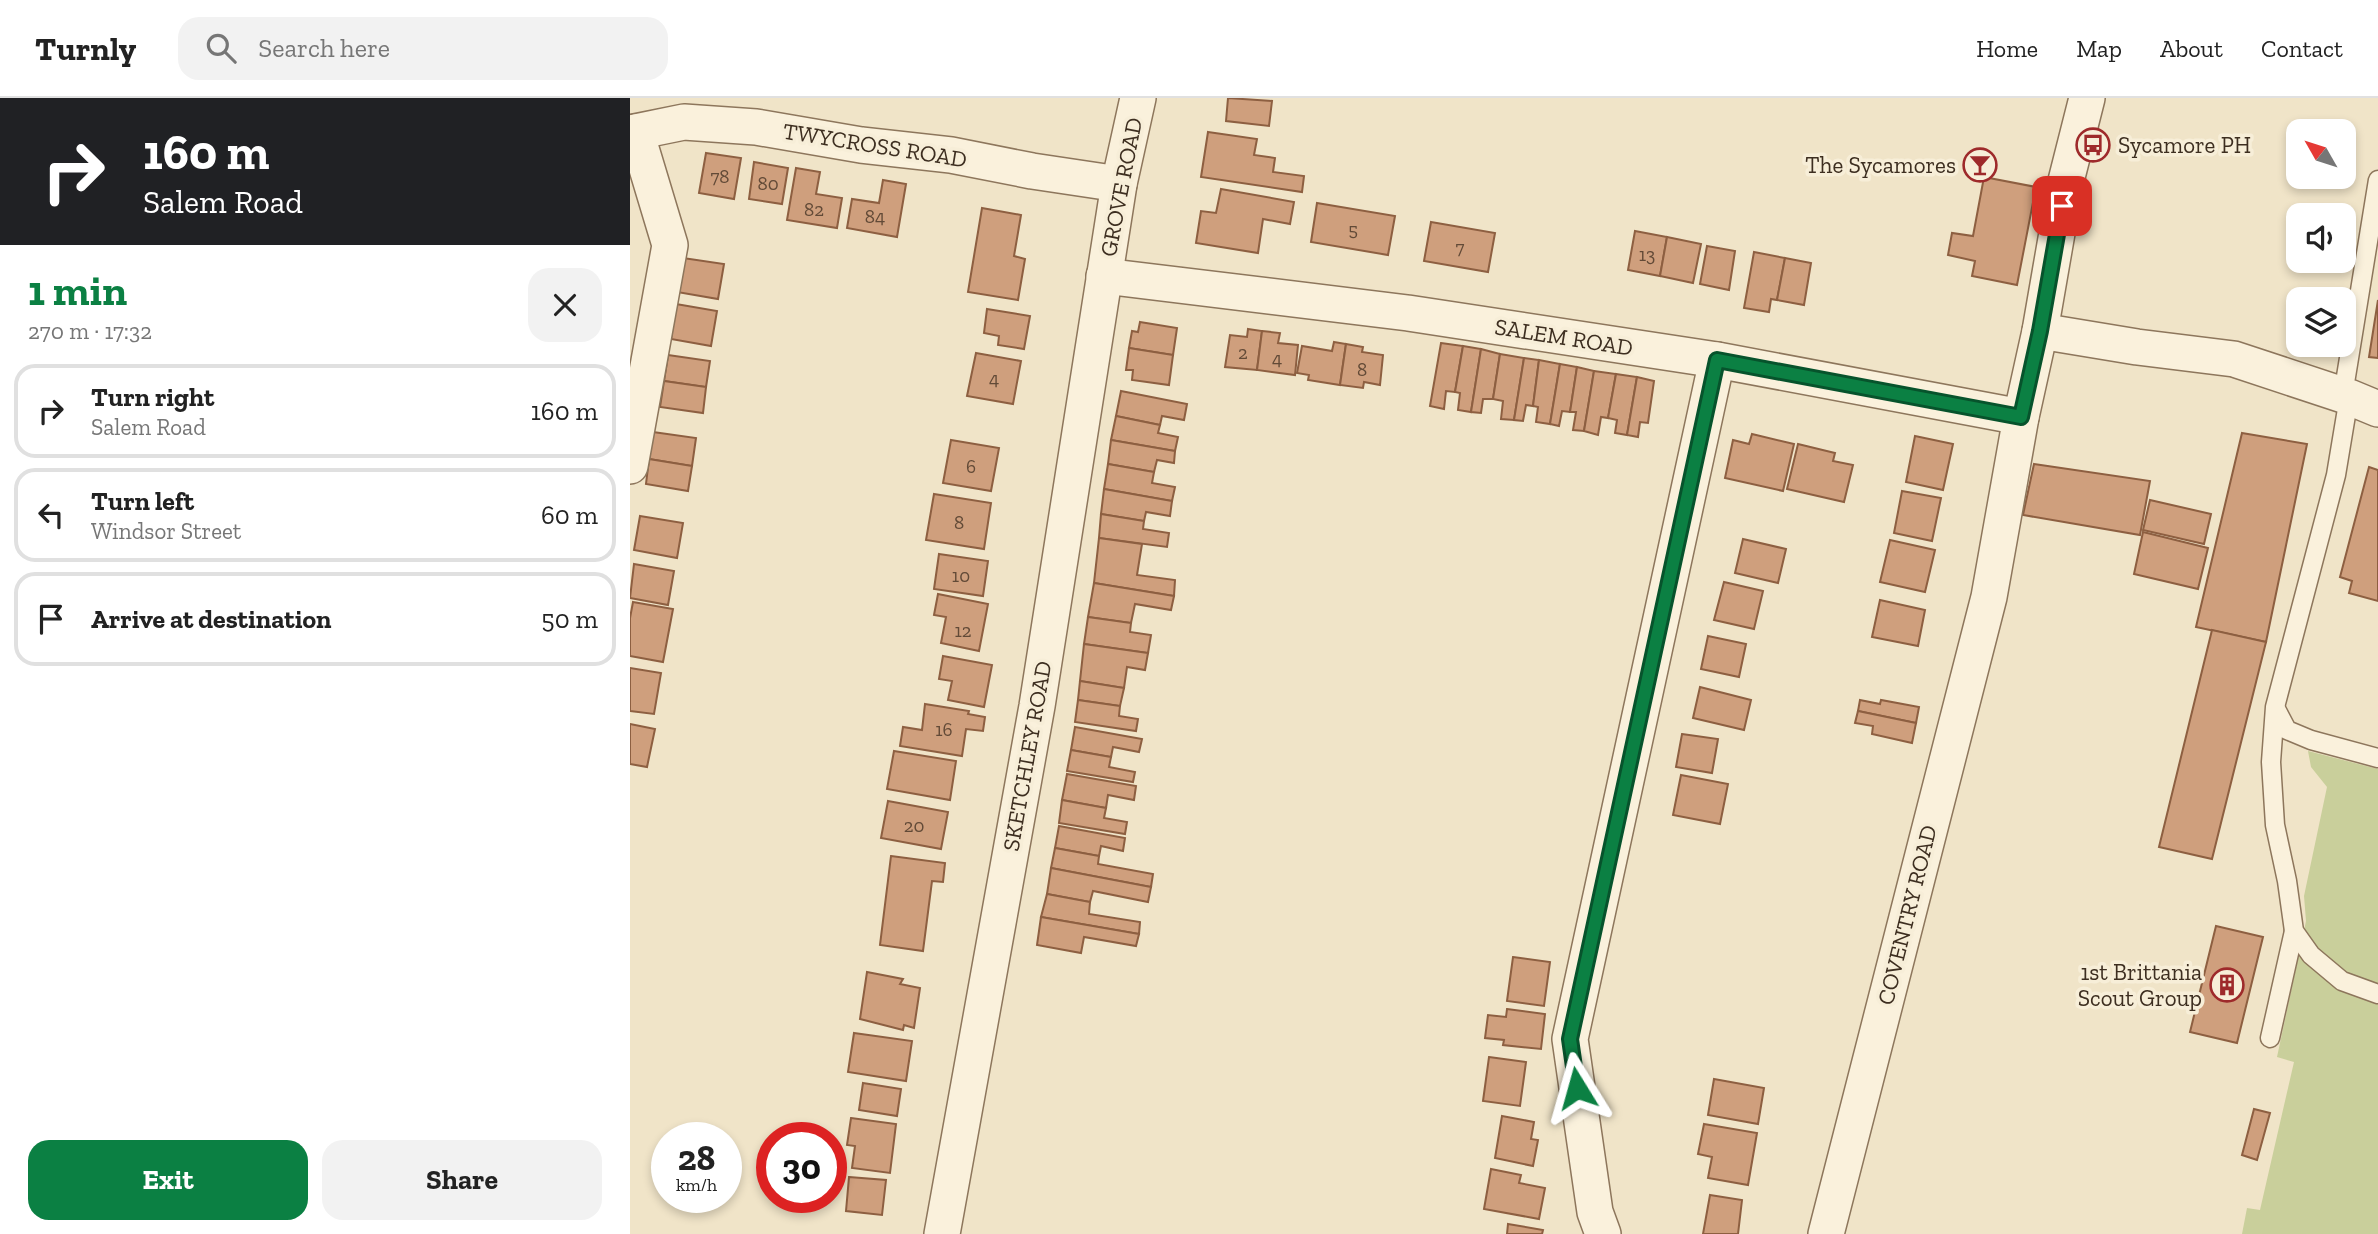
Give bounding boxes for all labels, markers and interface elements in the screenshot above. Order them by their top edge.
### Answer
search box [178,17,668,80]
text: Turnly [35,29,136,68]
icon: search [202,29,240,67]
text: Search here [258,32,390,64]
text: Home [1976,34,2038,63]
text: Map [2076,34,2122,63]
text: About [2160,34,2223,63]
text: Contact [2261,34,2343,63]
street label: GROVE ROAD [1094,115,1148,259]
street label: TWYCROSS ROAD [781,117,969,173]
north arrow [2286,119,2356,189]
map controls [2286,119,2356,357]
text: 160 m [143,123,269,182]
icon: right [28,126,119,217]
bus stop icon: Sycamore PH [2074,126,2112,164]
place label: Sycamore PH [2118,131,2251,159]
bar icon: The Sycamores [1961,146,1999,184]
place label: The Sycamores [1805,151,1956,179]
house number: 78 [710,165,730,188]
house number: 80 [757,172,779,195]
pin [2032,176,2092,236]
text: Salem Road [143,183,303,221]
icon: arrive [2043,187,2081,225]
house number: 82 [804,198,824,221]
button: sound [2286,203,2356,273]
house number: 84 [865,205,885,228]
house number: 5 [1348,218,1358,241]
house number: 7 [1456,236,1465,259]
house number: 13 [1639,243,1655,266]
text: 1 min [28,265,127,316]
button: close [528,268,602,342]
button: layers [2286,287,2356,357]
street label: SALEM ROAD [1493,312,1635,362]
text: 270 m · 17:32 [28,317,152,345]
house number: 2 [1238,341,1248,364]
house number: 4 [1272,347,1282,370]
house number: 8 [1357,358,1367,381]
house number: 4 [989,367,999,390]
text: Turn right [91,381,214,413]
icon: right [32,392,70,430]
text: 160 m [531,395,598,427]
text: Salem Road [91,413,206,441]
house number: 6 [966,455,976,478]
text: Turn left [91,485,194,517]
icon: left [32,496,70,534]
text: 60 m [541,499,598,531]
house number: 8 [954,511,964,534]
text: Windsor Street [91,517,241,545]
house number: 10 [952,564,970,587]
icon: arrive [32,600,70,638]
text: Arrive at destination [91,603,331,635]
text: 50 m [541,603,598,635]
house number: 12 [954,619,972,642]
street label: SKETCHLEY ROAD [996,659,1058,853]
house number: 16 [935,718,953,741]
house number: 20 [904,814,924,837]
street label: COVENTRY ROAD [1871,822,1943,1008]
place label: 1st Brittania Scout Group [2078,958,2202,1012]
building icon: 1st Brittania Scout Group [2208,966,2246,1004]
position arrow [1540,1051,1614,1125]
speed limit sign: 30 [756,1122,847,1213]
text: 28 [678,1137,715,1179]
button: Exit [28,1140,308,1220]
button: Share [322,1140,602,1220]
text: km/h [676,1174,717,1196]

